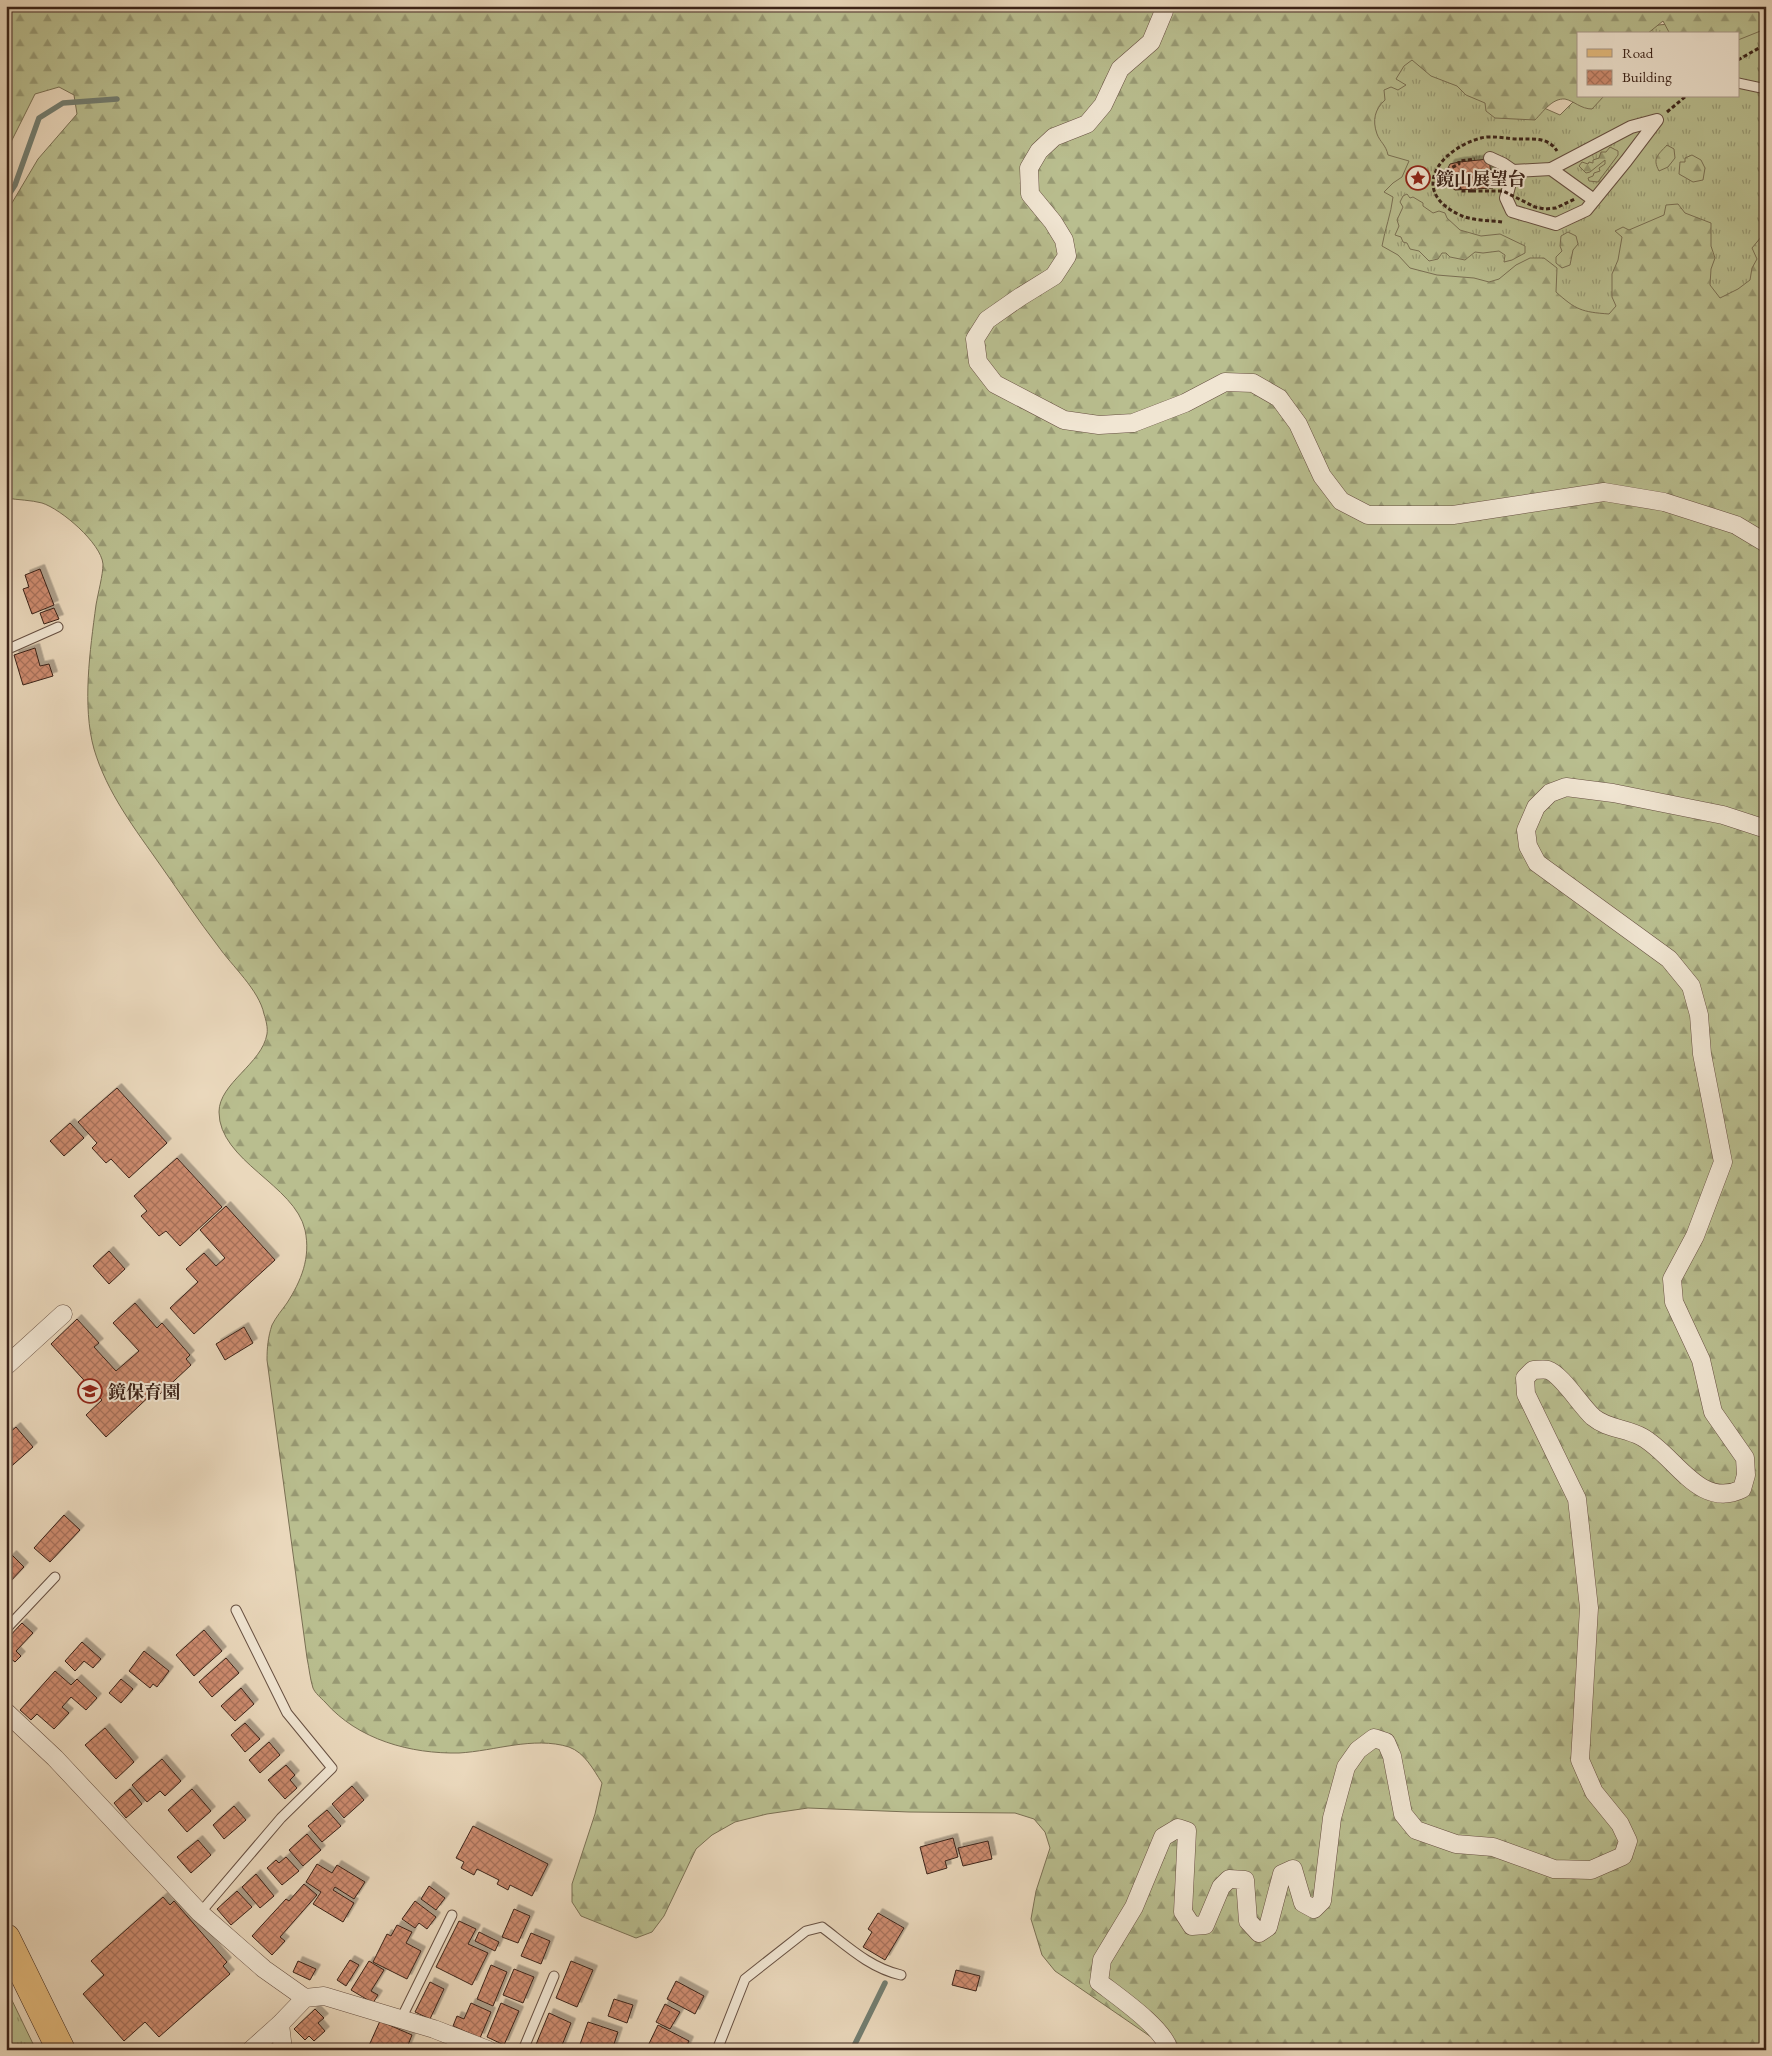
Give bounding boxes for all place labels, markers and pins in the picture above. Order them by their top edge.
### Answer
place icon: 鏡山展望台 [1405,165,1431,191]
place label: 鏡山展望台 [1436,167,1526,190]
school or university icon: 鏡保育園 [77,1378,103,1404]
place label: 鏡保育園 [108,1380,180,1403]

